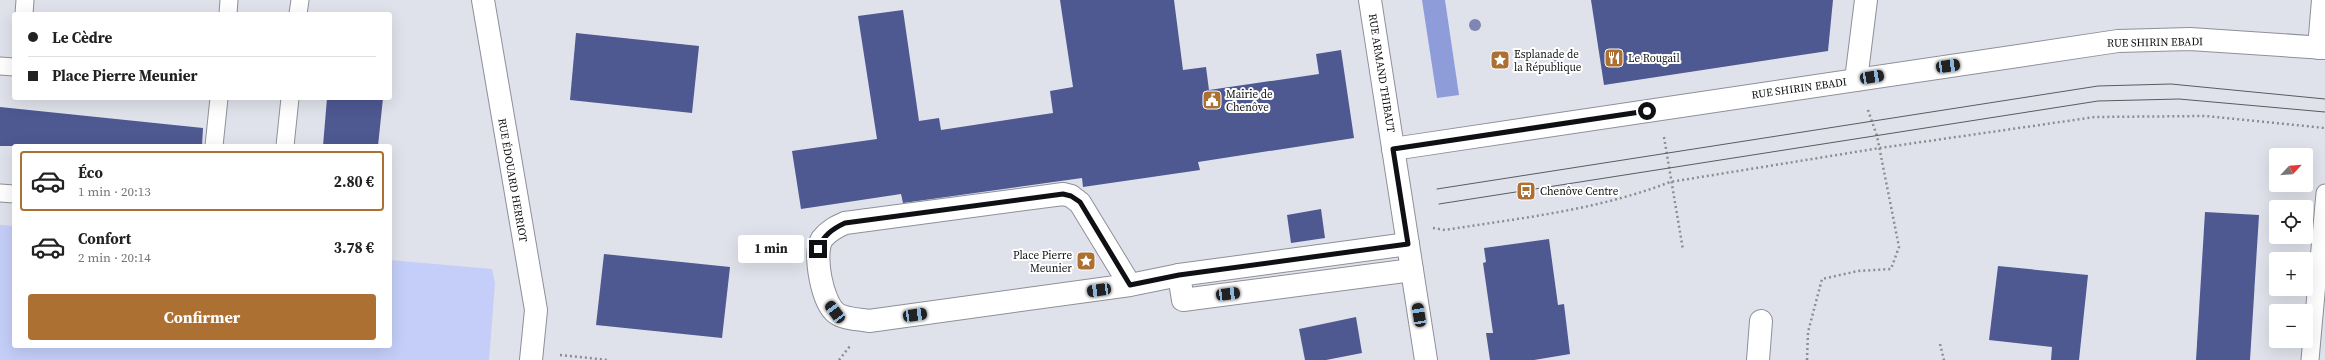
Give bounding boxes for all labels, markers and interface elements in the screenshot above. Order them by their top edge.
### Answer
street label: RUE ARMAND THIBAUT [1365,12,1398,134]
text: Le Cèdre [52,27,112,48]
street label: RUE SHIRIN EBADI [2107,34,2203,51]
place label: Esplanade de la République [1514,47,1582,75]
restaurant icon: Le Rougail [1603,47,1625,69]
place icon: Esplanade de la République [1489,49,1511,71]
place label: Le Rougail [1628,51,1680,66]
car [1935,58,1961,74]
text: Place Pierre Meunier [52,65,197,86]
car [1859,69,1885,85]
street label: RUE SHIRIN EBADI [1751,74,1848,103]
place label: Mairie de Chenôve [1226,87,1273,115]
public building icon: Mairie de Chenôve [1201,89,1223,111]
route start [1638,102,1656,120]
street label: RUE ÉDOUARD HERRIOT [494,117,531,244]
north arrow [2269,148,2313,192]
map controls [2269,148,2313,348]
text: Éco [78,162,103,183]
icon: car [30,163,66,199]
text: 2.80 € [334,171,374,192]
bus stop icon: Chenôve Centre [1515,180,1537,202]
text: 1 min · 20:13 [78,183,151,200]
place label: Chenôve Centre [1540,184,1619,199]
button: locate [2269,200,2313,244]
text: Confort [78,228,131,249]
icon: car [30,229,66,265]
callout: 1 min [738,235,804,263]
text: 3.78 € [334,237,374,258]
text: 1 min [754,240,788,257]
route end [809,240,827,258]
place label: Place Pierre Meunier [1013,248,1072,276]
text: 2 min · 20:14 [78,249,151,266]
place icon: Place Pierre Meunier [1075,250,1097,272]
button: + [2269,252,2313,296]
car [1086,282,1112,298]
car [1215,287,1241,301]
button: Confirmer [28,294,376,340]
car [823,299,847,325]
car [1411,302,1427,328]
button: − [2269,304,2313,348]
car [902,307,928,323]

